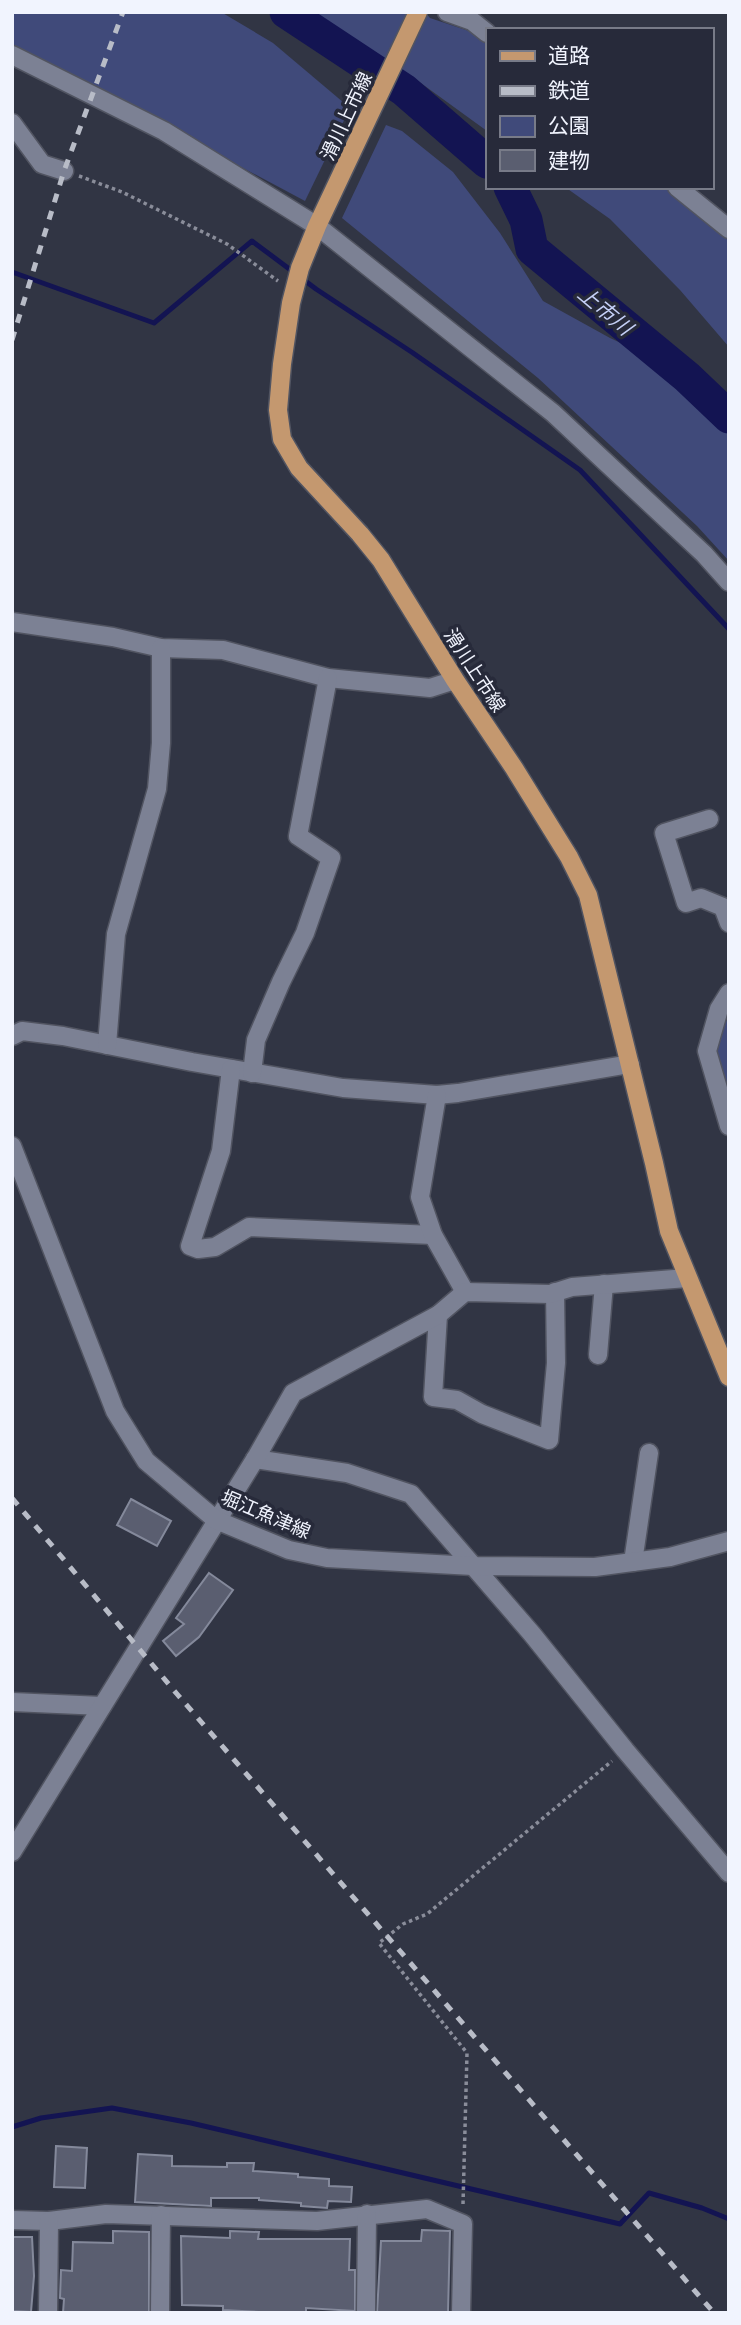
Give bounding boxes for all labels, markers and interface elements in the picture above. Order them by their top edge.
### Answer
legend [486,28,713,189]
text: 道路 [548,42,590,68]
street label: 滑川上市線 [315,68,377,164]
text: 鉄道 [548,77,590,103]
text: 公園 [548,112,590,138]
text: 建物 [548,147,590,173]
water label: 上市川 [573,280,640,342]
street label: 滑川上市線 [439,624,511,716]
street label: 堀江魚津線 [218,1484,314,1544]

